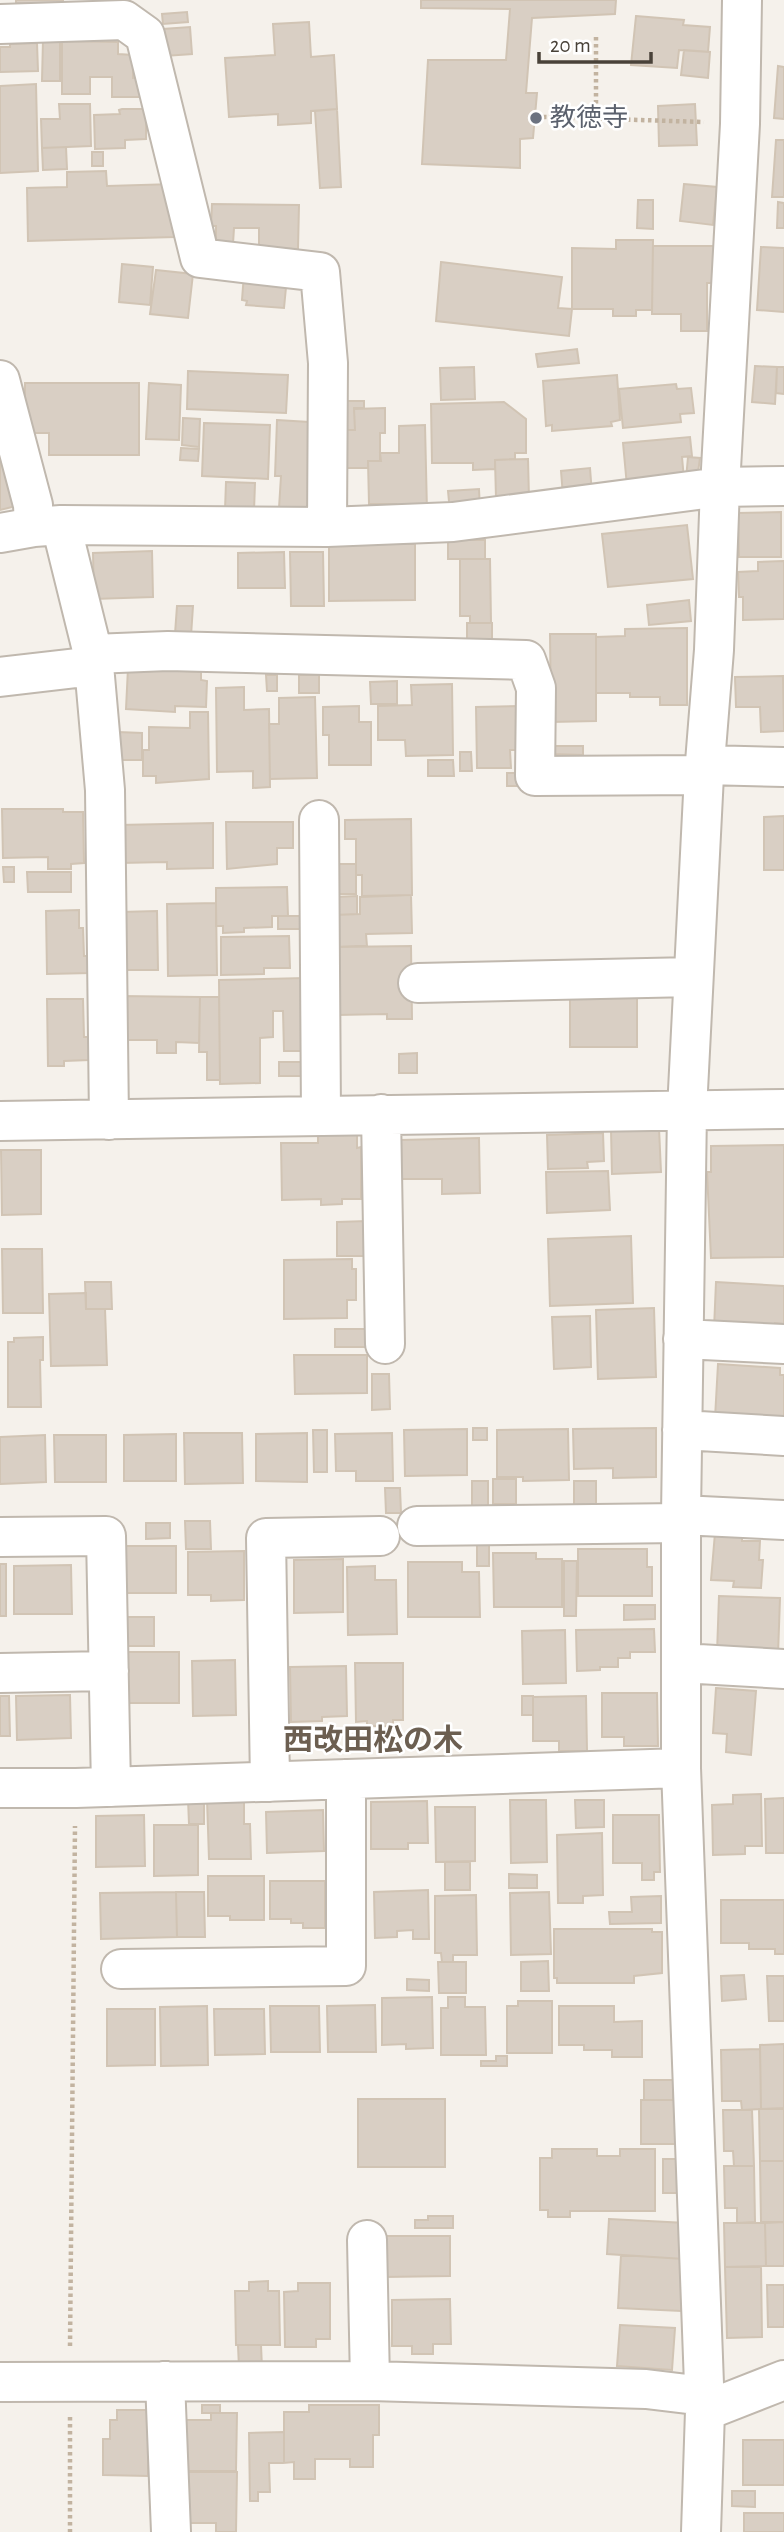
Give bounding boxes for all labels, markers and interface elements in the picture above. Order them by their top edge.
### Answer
scale bar [539,21,651,65]
text: 20 m [550,35,591,56]
place label: 教徳寺 [550,104,628,131]
marker: 教徳寺 [528,110,544,126]
district label: 西改田松の木 [283,1724,463,1756]

